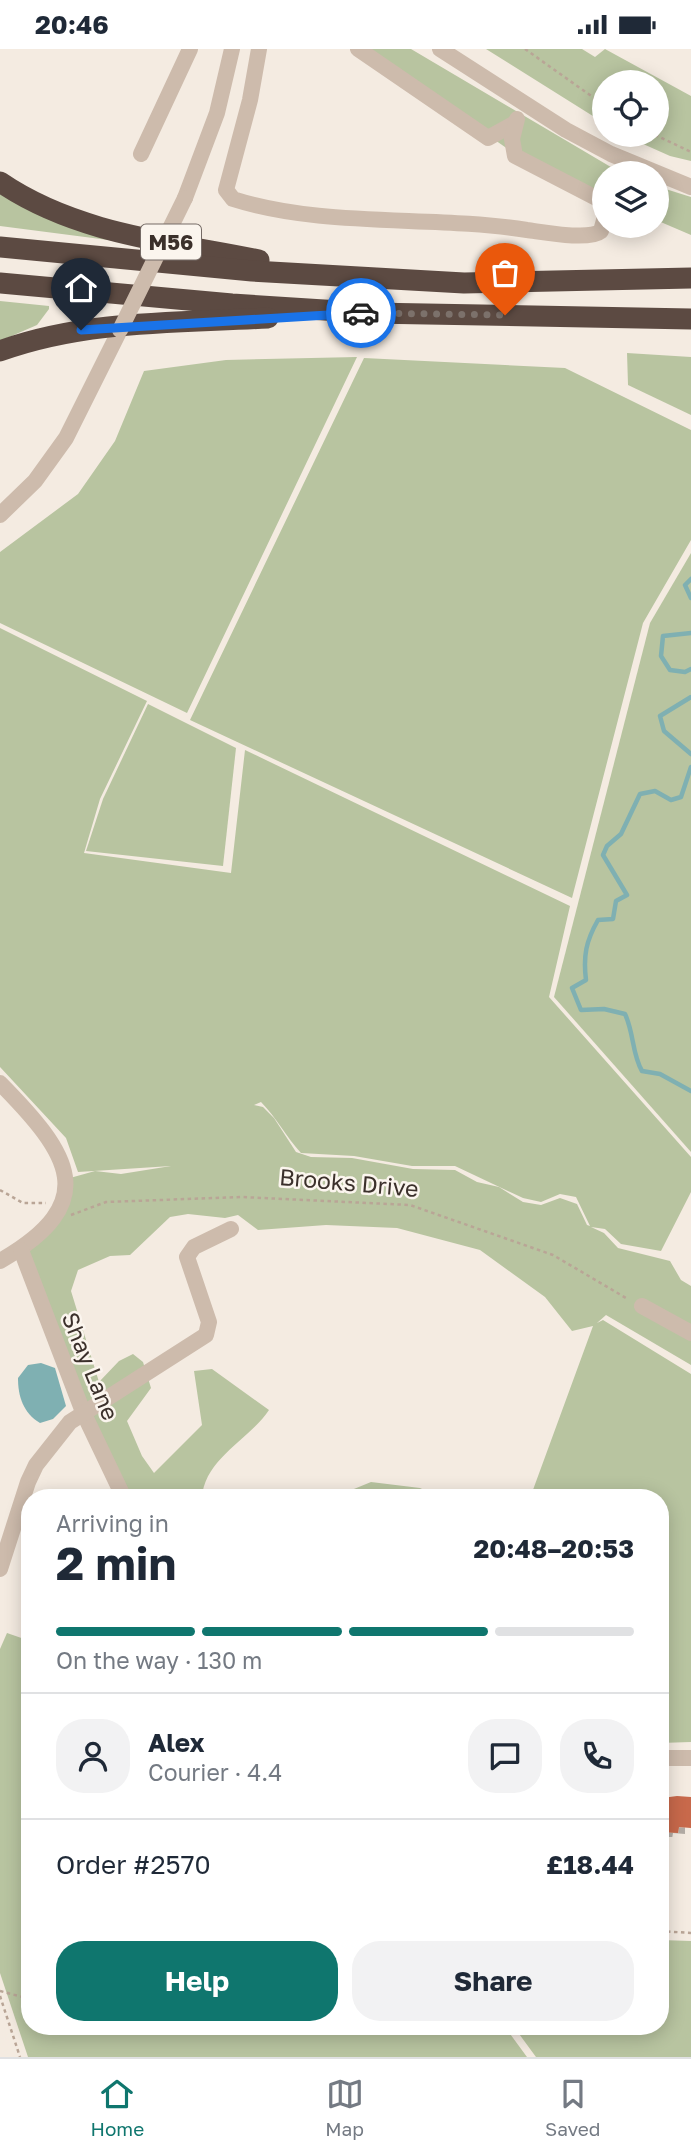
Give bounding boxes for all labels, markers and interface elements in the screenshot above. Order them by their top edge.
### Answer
text: 20:46 [35,9,109,40]
map controls [592,70,669,238]
button: locate [592,70,669,147]
button: layers [592,161,669,238]
road number: M56 [141,225,201,259]
pin [475,243,535,315]
icon: bag [486,254,524,292]
pin [51,258,111,330]
icon: home [62,269,100,307]
courier [326,278,396,348]
icon: car [342,294,380,332]
street label: Brooks Drive [278,1162,420,1202]
street label: Shay Lane [57,1308,125,1424]
text: Arriving in [56,1509,169,1537]
text: 20:48–20:53 [473,1533,634,1564]
text: 2 min [56,1535,176,1590]
text: On the way · 130 m [56,1646,262,1674]
button: person [56,1719,130,1793]
button: chat [468,1719,542,1793]
button: phone [560,1719,634,1793]
text: Alex [148,1727,205,1758]
text: Courier · 4.4 [148,1758,282,1786]
text: Order #2570 [56,1849,211,1880]
text: £18.44 [546,1849,634,1880]
button: Help [56,1941,338,2021]
button: Share [352,1941,634,2021]
tab: Home [91,2075,144,2140]
tab: Map [325,2075,364,2140]
tab: Saved [545,2075,600,2140]

